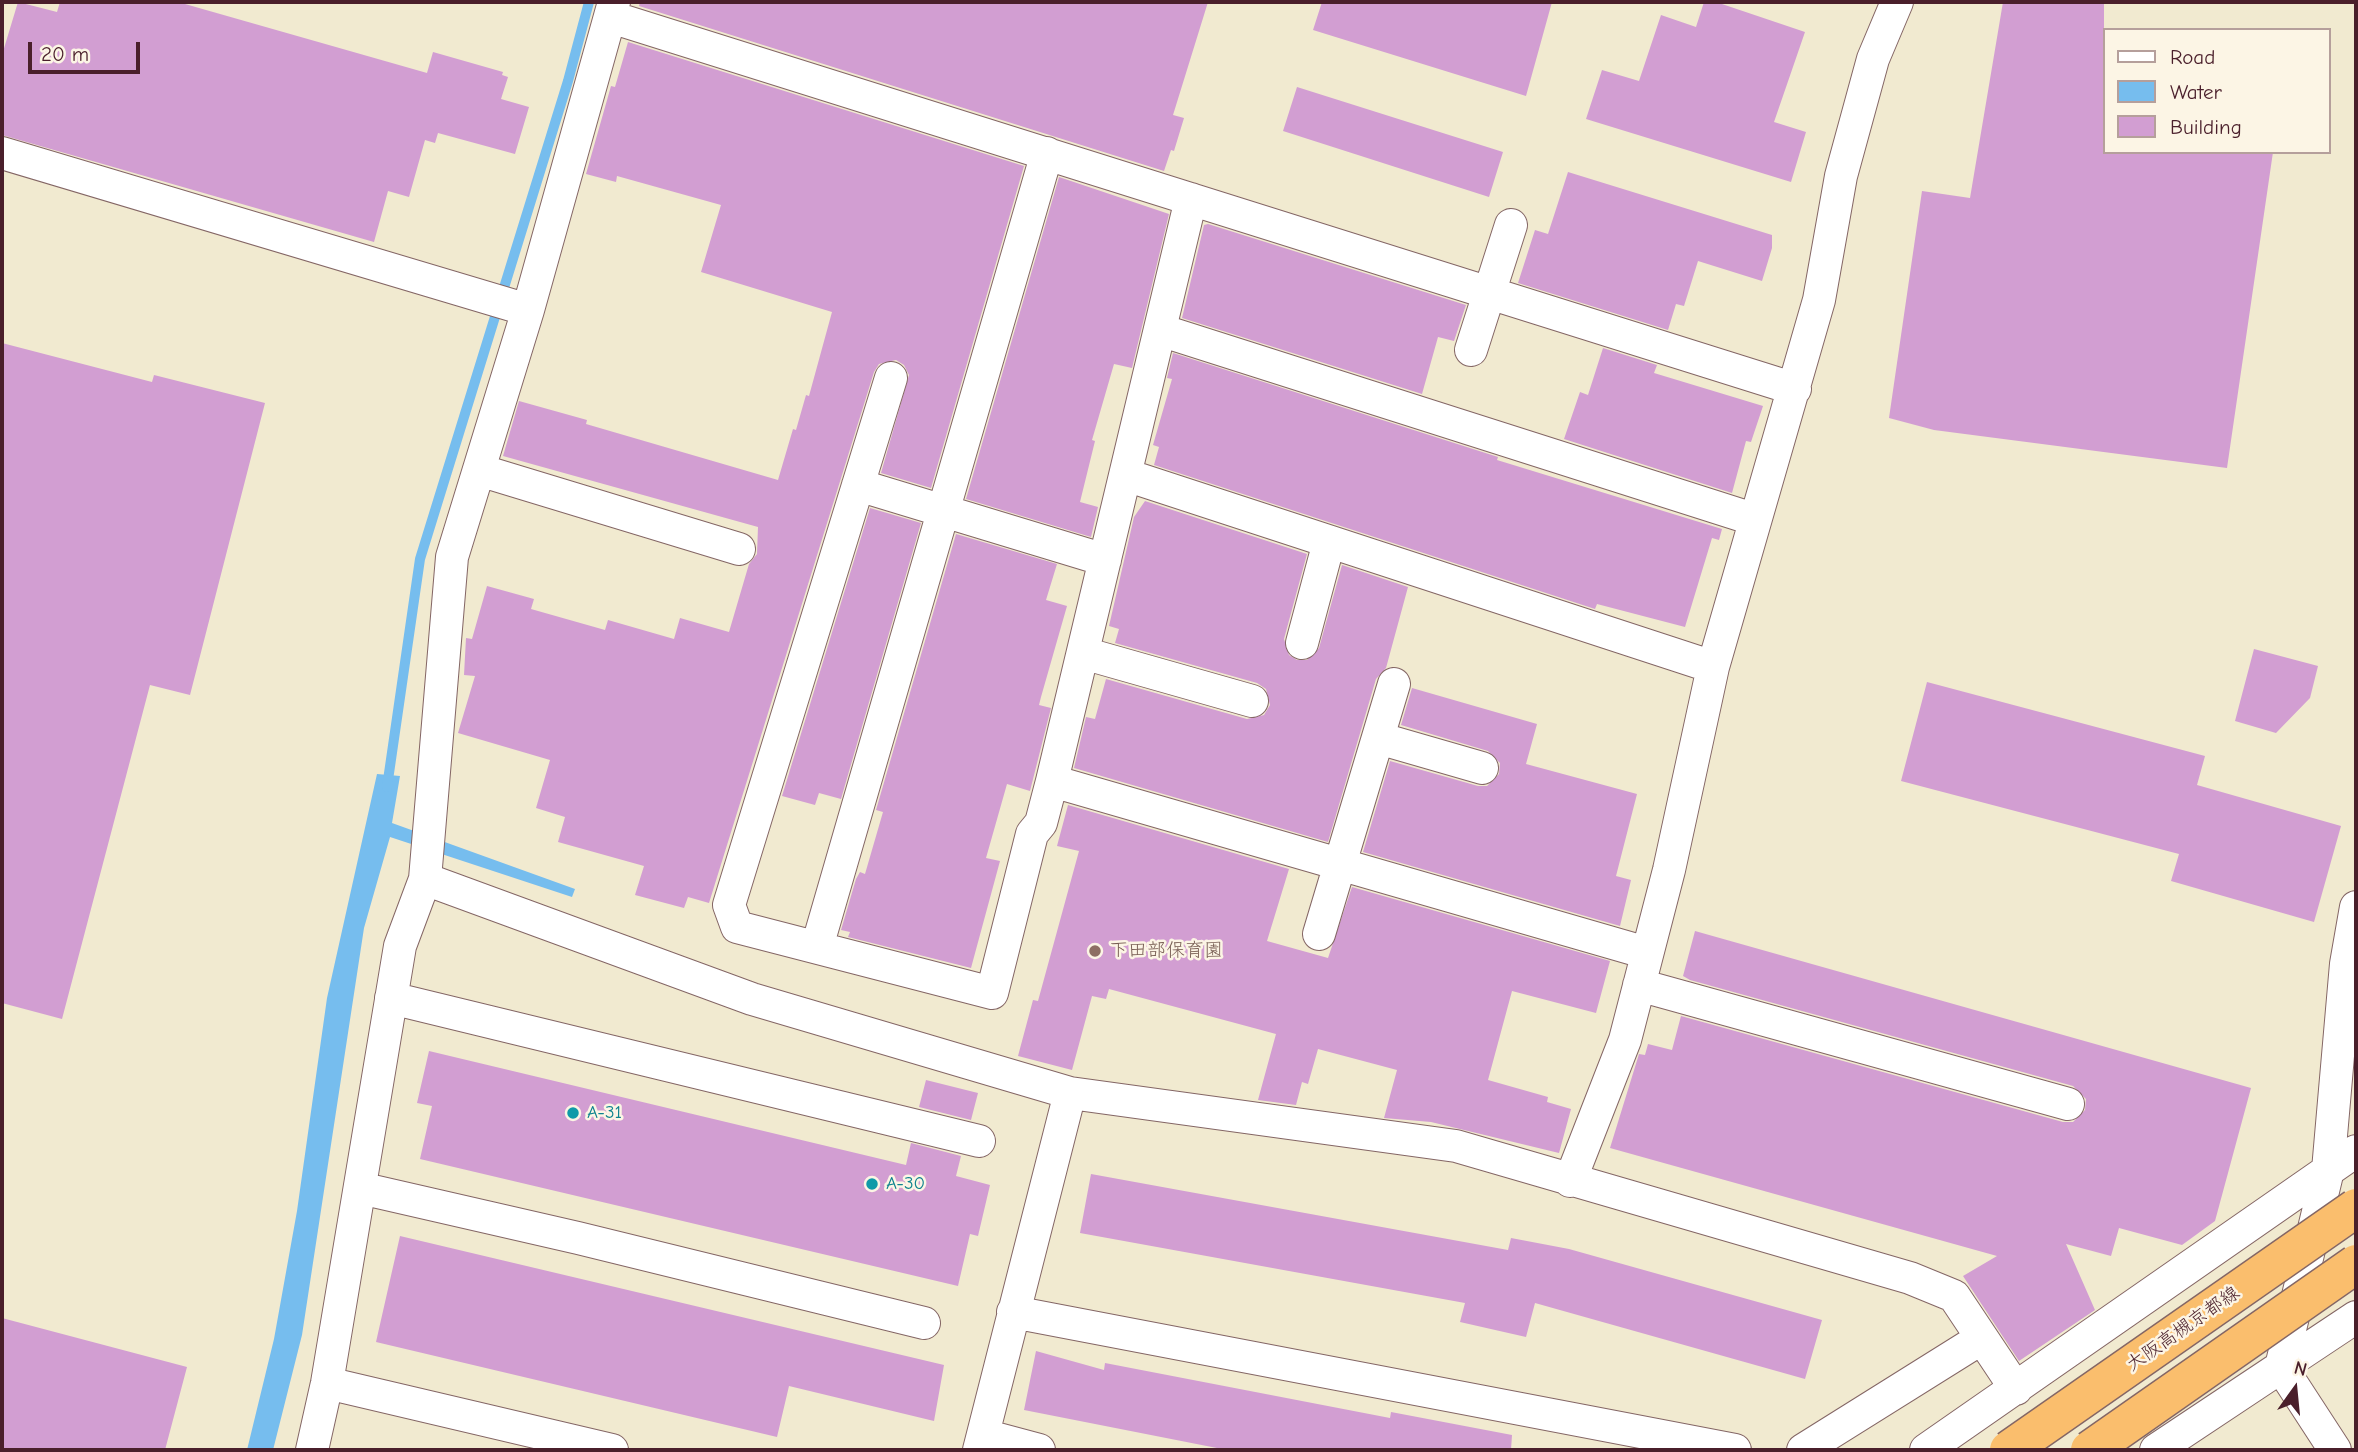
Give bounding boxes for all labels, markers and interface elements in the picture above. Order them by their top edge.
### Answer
scale bar [32,28,144,72]
legend [2102,28,2330,154]
text: 20 m [41,42,89,66]
text: Road [2170,45,2215,69]
text: Water [2170,80,2222,104]
text: Building [2170,115,2242,139]
place label: 下田部保育園 [1109,940,1223,962]
marker: 下田部保育園 [1087,943,1103,959]
place label: A-31 [587,1102,622,1124]
marker: A-31 [565,1105,581,1121]
place label: A-30 [886,1173,925,1195]
marker: A-30 [864,1176,880,1192]
street label: 大阪高槻京都線 [2122,1282,2244,1376]
north arrow [2260,1354,2330,1424]
text: N [2292,1356,2309,1381]

